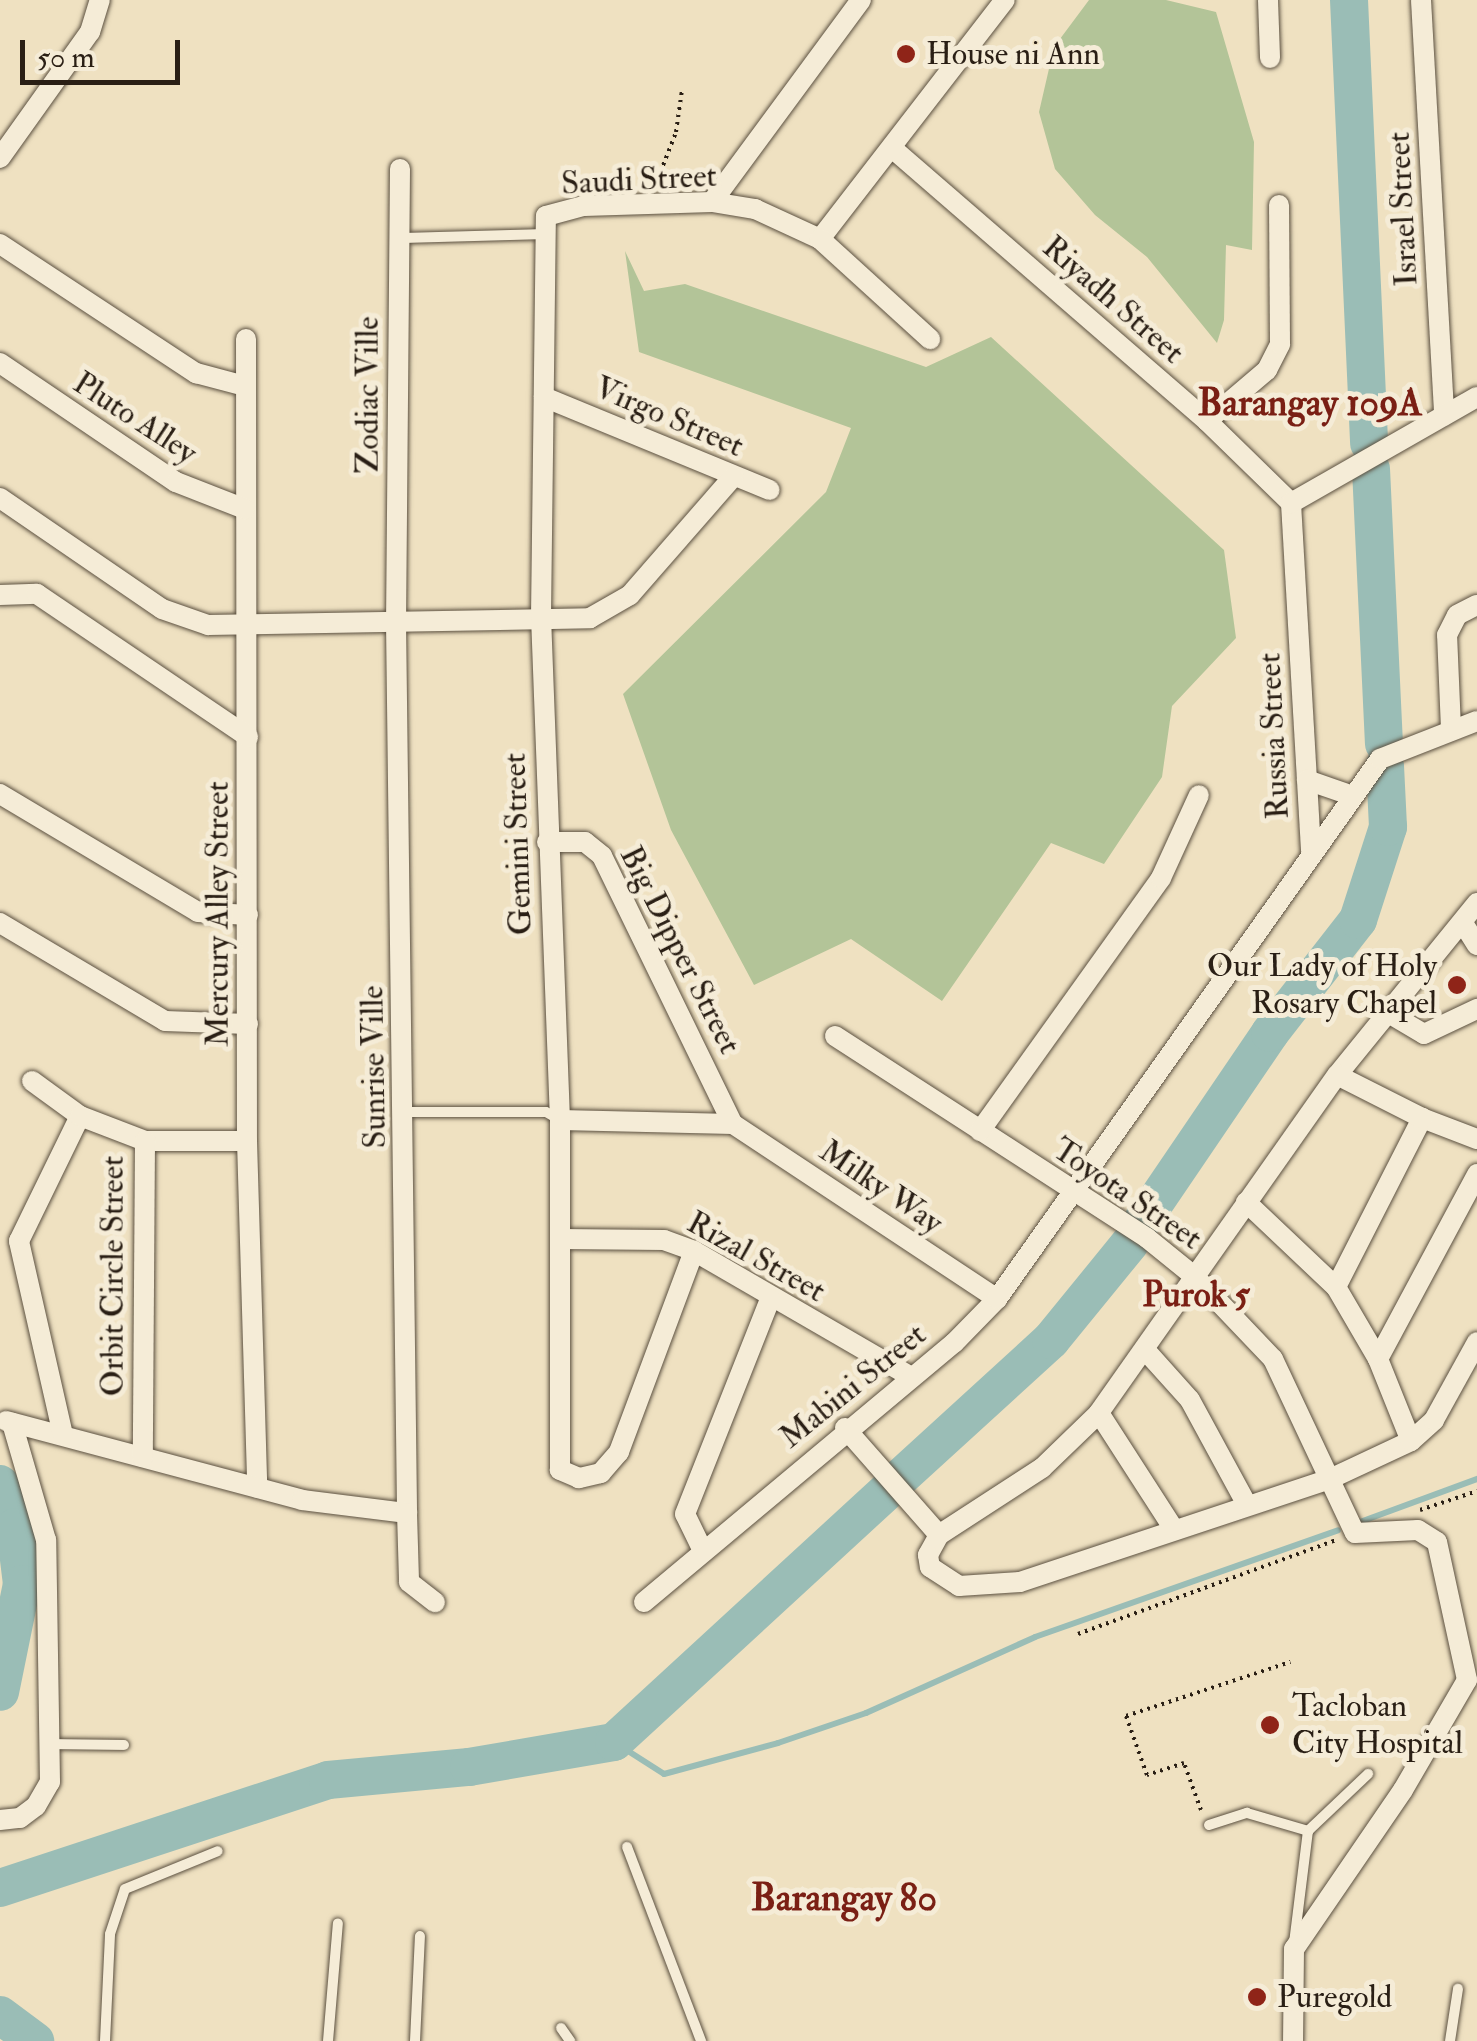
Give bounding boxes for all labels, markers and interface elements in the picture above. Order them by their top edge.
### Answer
scale bar [25,20,185,82]
place label: House ni Ann [926,35,1100,73]
text: 50 m [37,39,95,76]
marker: House ni Ann [895,43,917,65]
street label: Israel Street [1380,131,1426,287]
street label: Saudi Street [560,157,718,203]
street label: Riyadh Street [1034,228,1192,372]
street label: Zodiac Ville [349,316,387,474]
street label: Pluto Alley [66,364,204,472]
street label: Virgo Street [589,368,749,466]
district label: Barangay 109A [1198,381,1422,427]
street label: Russia Street [1250,652,1298,820]
street label: Gemini Street [496,752,540,936]
street label: Mercury Alley Street [199,781,237,1047]
street label: Big Dipper Street [611,840,749,1060]
place label: Our Lady of Holy Rosary Chapel [1207,948,1437,1023]
marker: Our Lady of Holy Rosary Chapel [1446,974,1468,996]
street label: Sunrise Ville [353,985,395,1149]
street label: Toyota Street [1045,1130,1209,1258]
street label: Milky Way [812,1132,950,1242]
street label: Orbit Circle Street [94,1156,132,1396]
street label: Rizal Street [680,1203,832,1311]
district label: Purok 5 [1142,1274,1250,1316]
street label: Mabini Street [772,1315,934,1457]
place label: Tacloban City Hospital [1292,1688,1463,1763]
marker: Tacloban City Hospital [1257,1712,1283,1738]
district label: Barangay 80 [751,1876,937,1922]
place label: Puregold [1277,1978,1392,2016]
marker: Puregold [1246,1986,1268,2008]

